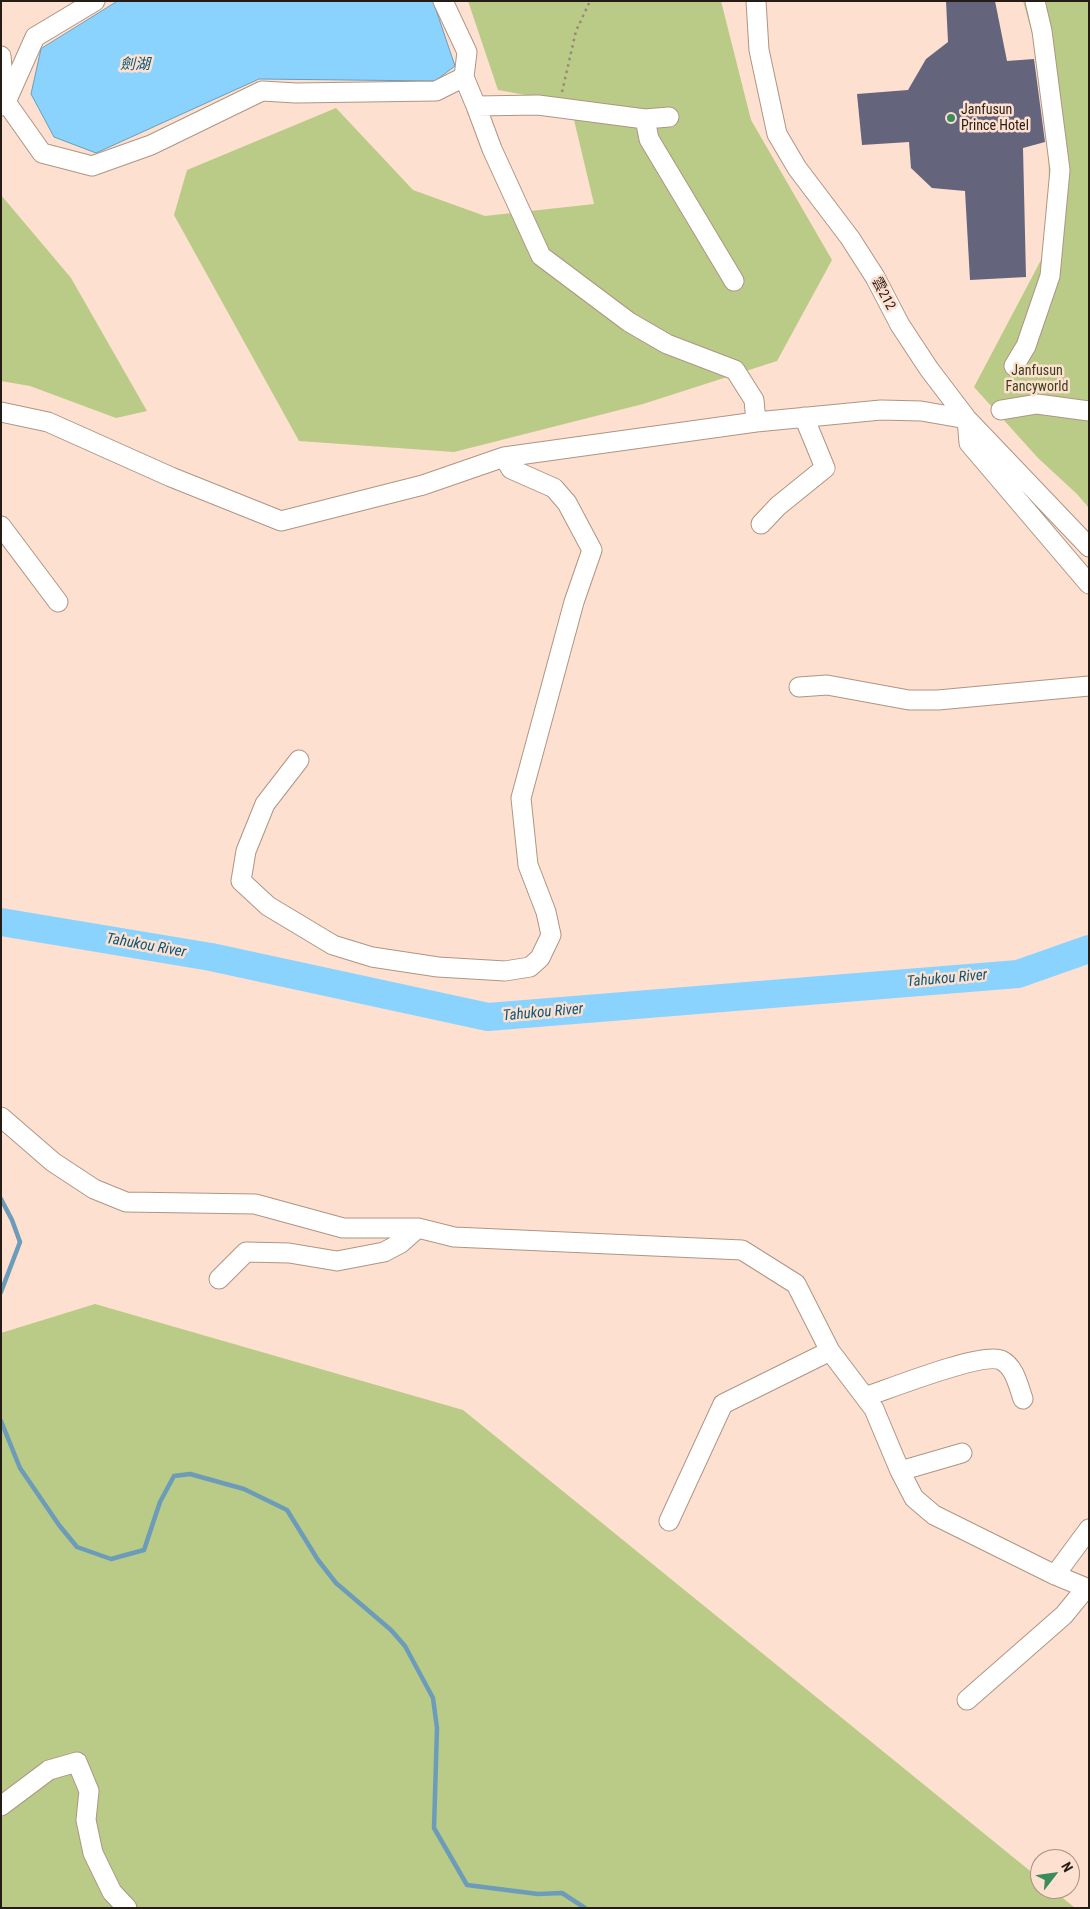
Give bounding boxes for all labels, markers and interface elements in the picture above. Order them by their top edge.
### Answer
water label: 劍湖 [120,56,150,74]
place label: Janfusun Prince Hotel [961,102,1029,134]
marker: Janfusun Prince Hotel [945,112,957,124]
street label: 雲212 [867,275,899,313]
park label: Janfusun Fancyworld [1006,363,1068,396]
water label: Tahukou River [105,930,187,962]
water label: Tahukou River [906,967,988,991]
water label: Tahukou River [502,1001,584,1025]
north arrow [1030,1849,1080,1899]
text: N [1058,1859,1076,1875]

